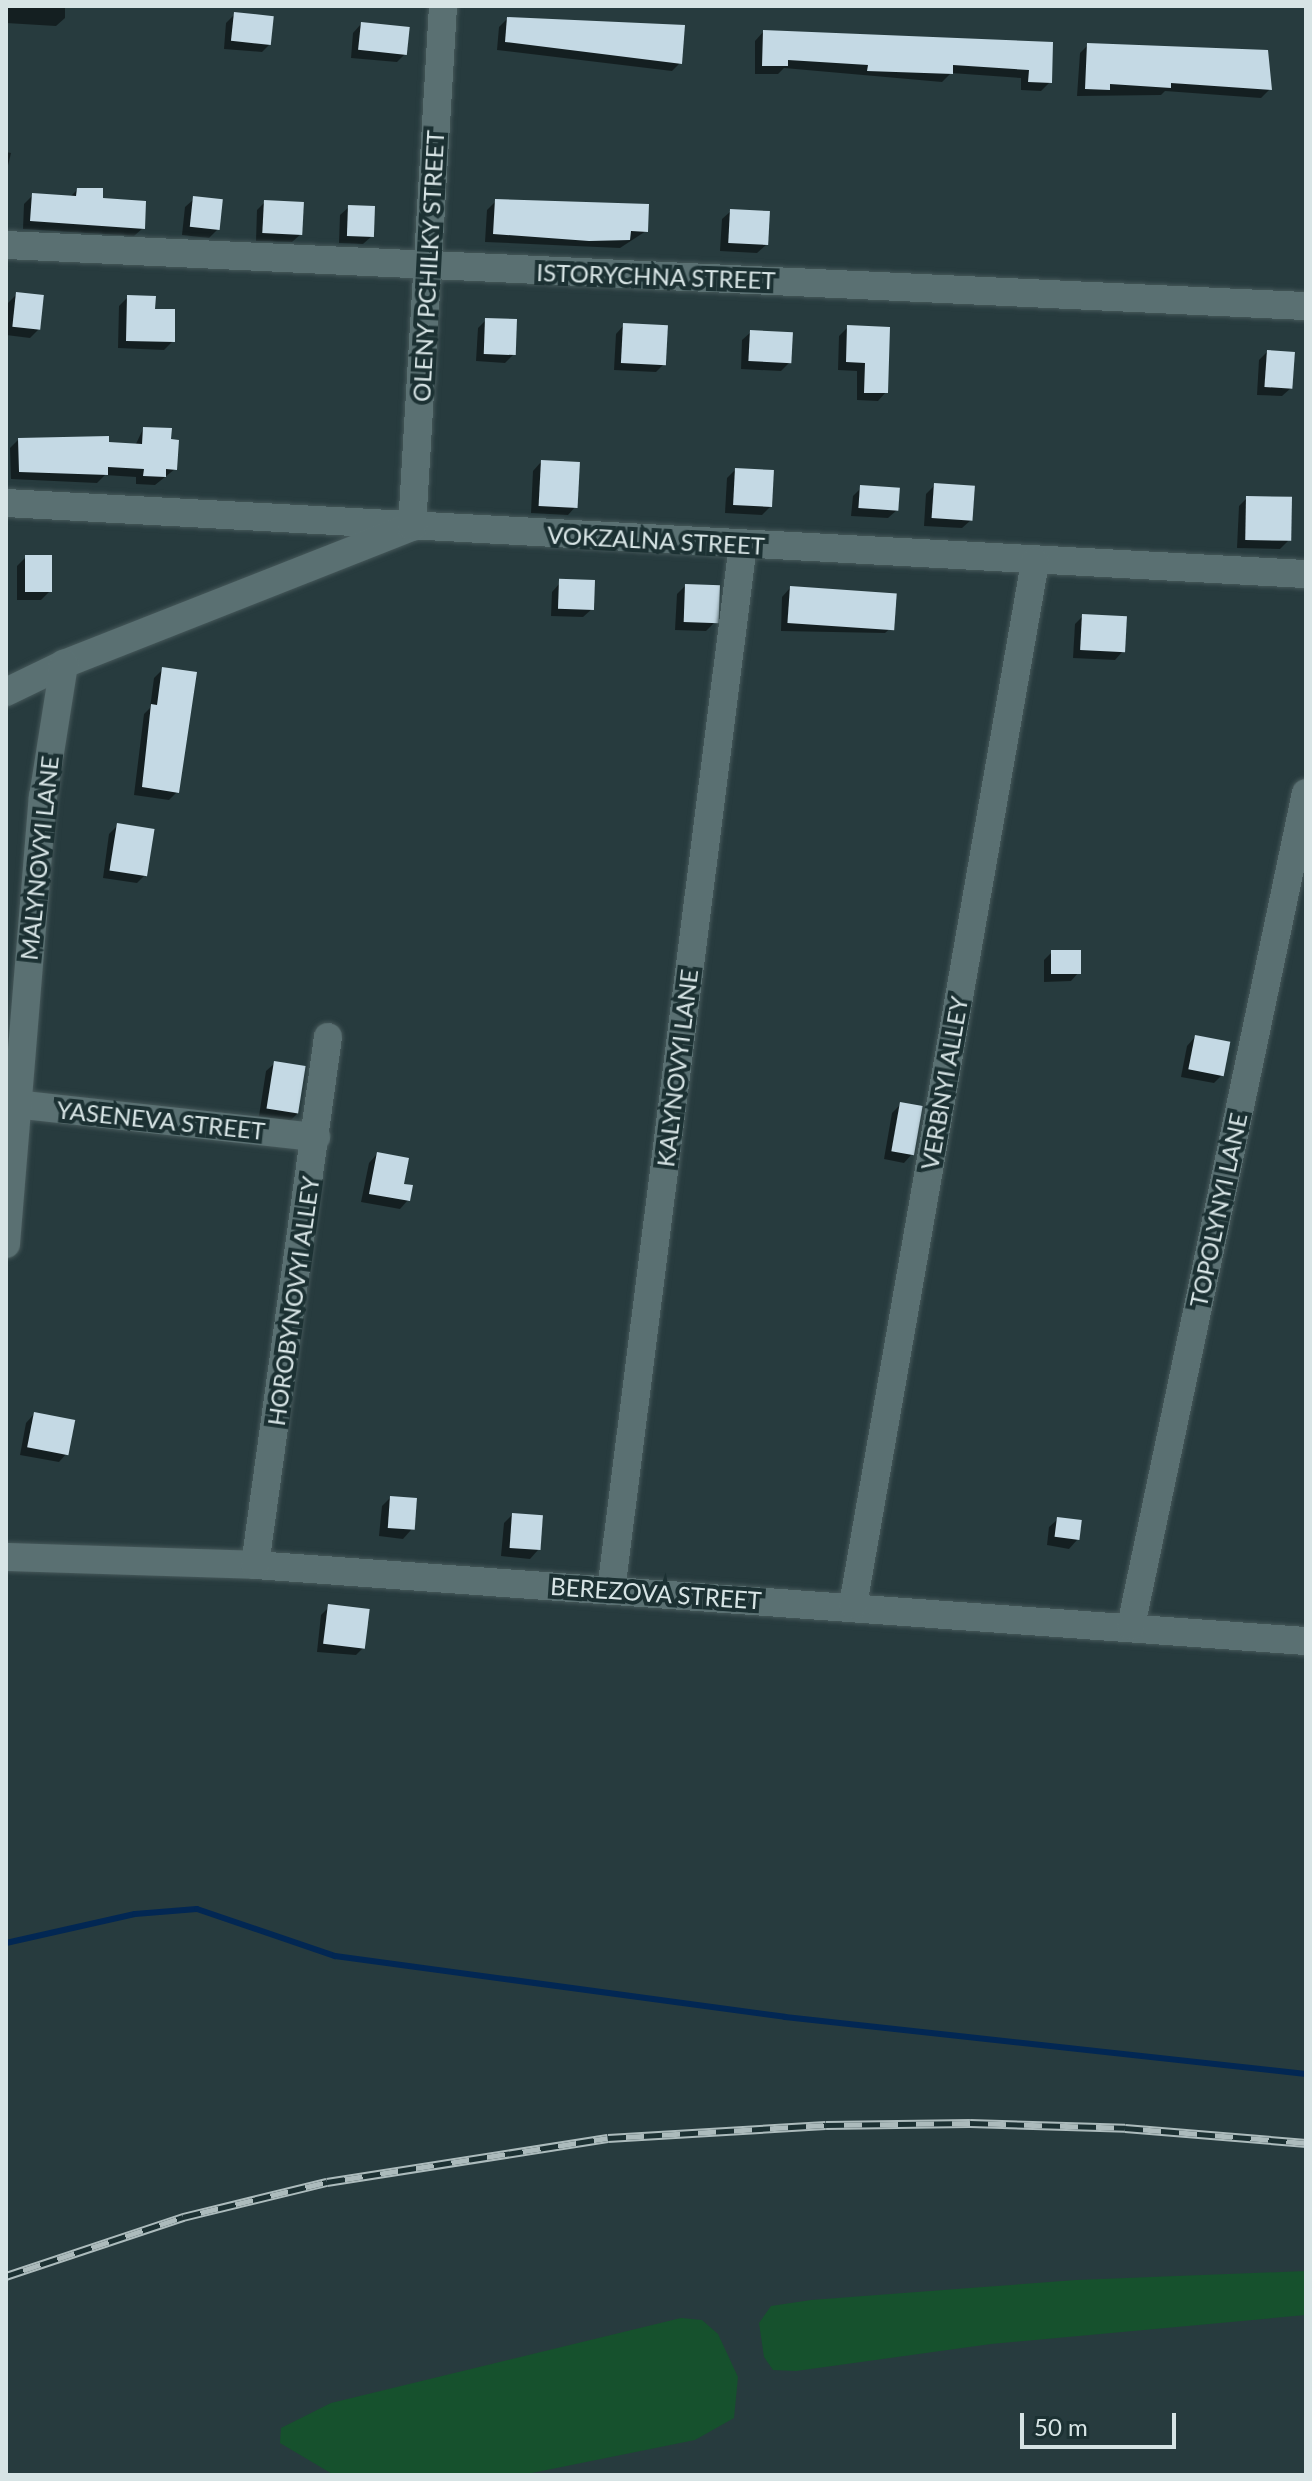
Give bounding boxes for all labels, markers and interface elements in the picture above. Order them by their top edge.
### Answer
street label: OLENY PCHILKY STREET [406,129,450,403]
street label: ISTORYCHNA STREET [536,257,776,295]
street label: VOKZALNA STREET [546,520,766,560]
street label: MALYNOVYI LANE [14,754,64,962]
street label: KALYNOVYI LANE [651,967,703,1169]
street label: VERBNYI ALLEY [914,994,974,1172]
street label: YASENEVA STREET [55,1095,267,1145]
street label: TOPOLYNYI LANE [1183,1110,1253,1310]
street label: HOROBYNOVYI ALLEY [261,1174,325,1428]
street label: BEREZOVA STREET [549,1571,763,1615]
scale bar [1024,2397,1180,2447]
text: 50 m [1034,2412,1088,2441]

